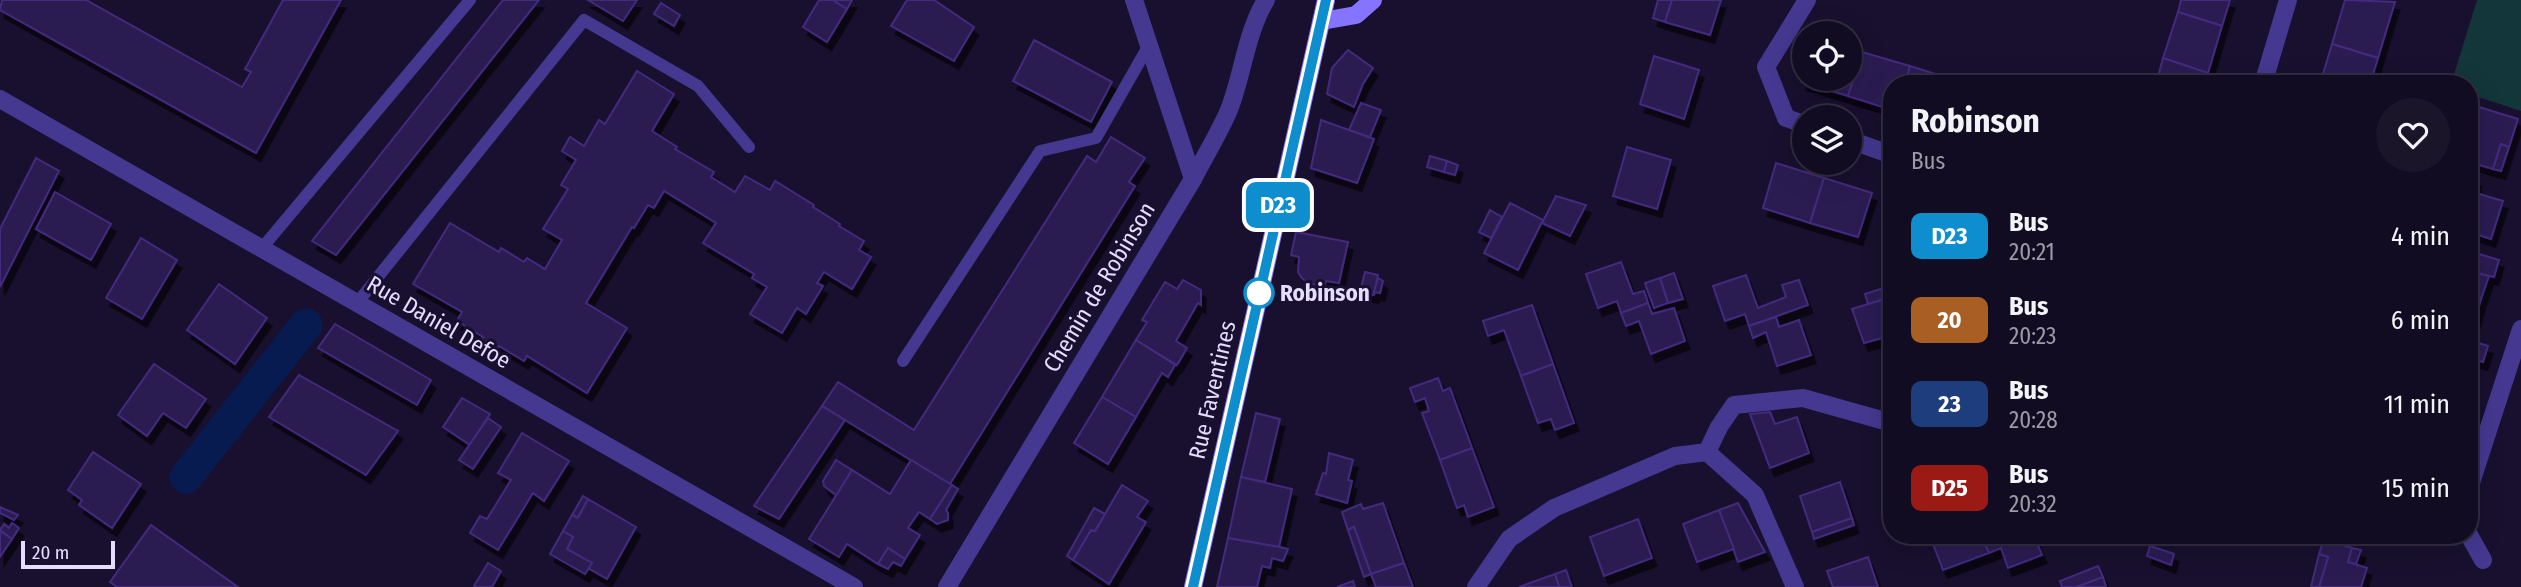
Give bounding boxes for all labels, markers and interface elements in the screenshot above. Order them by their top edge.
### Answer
map controls [1792,21,1862,175]
button: locate [1792,21,1862,91]
button: heart [2376,98,2450,172]
text: Robinson [1911,101,2040,141]
button: layers [1792,105,1862,175]
text: Bus [1911,147,1945,175]
line badge: D23 [1238,182,1318,228]
text: D23 [1260,191,1296,219]
street label: Chemin de Robinson [1037,197,1161,377]
text: Bus [2009,207,2048,238]
text: 4 min [2391,221,2450,252]
text: D23 [1931,222,1968,250]
text: 20:21 [2009,238,2055,266]
street label: Rue Daniel Defoe [362,270,516,374]
marker: Robinson [1244,278,1274,308]
place label: Robinson [1280,279,1370,307]
text: Bus [2009,291,2048,322]
text: 6 min [2391,305,2450,336]
text: 20 [1937,306,1962,334]
street label: Rue Faventines [1182,318,1242,462]
text: 20:23 [2009,322,2056,350]
text: Bus [2009,375,2048,406]
text: 11 min [2384,389,2450,420]
text: 23 [1938,390,1961,418]
text: 20:28 [2009,406,2058,434]
text: Bus [2009,459,2048,490]
text: 15 min [2382,473,2450,504]
text: D25 [1931,474,1968,502]
text: 20:32 [2009,490,2057,518]
scale bar [21,538,116,570]
text: 20 m [32,541,69,564]

